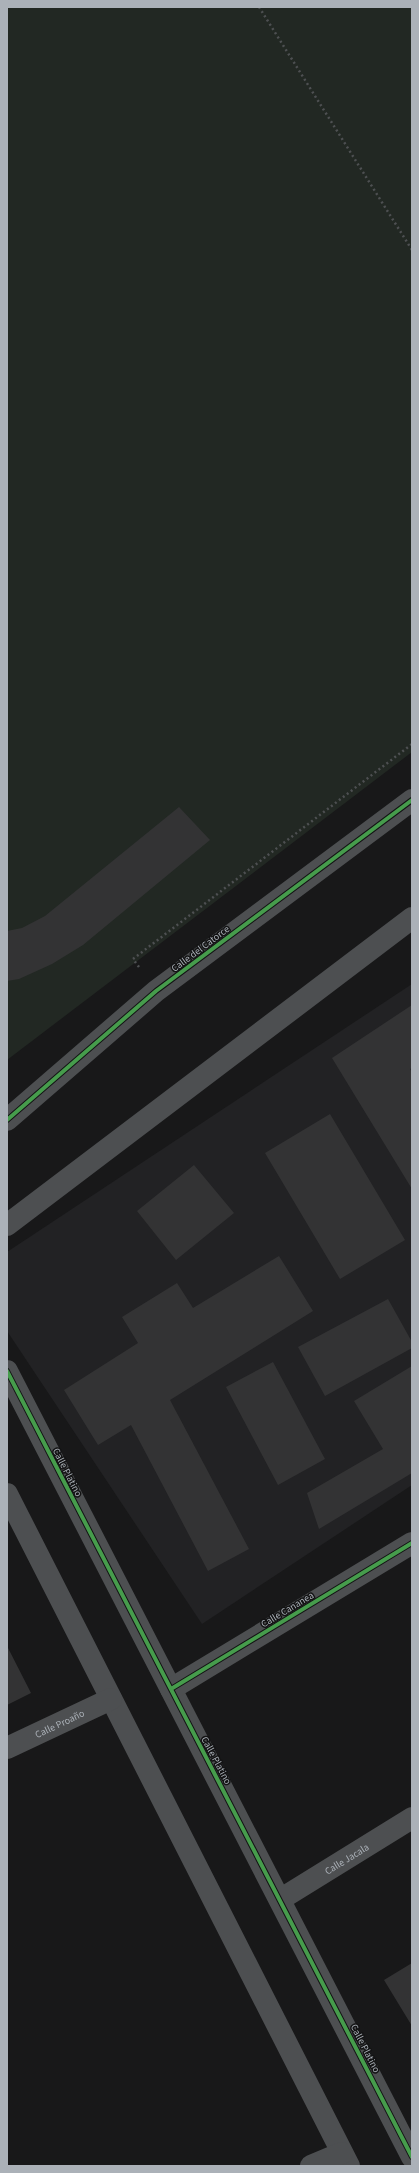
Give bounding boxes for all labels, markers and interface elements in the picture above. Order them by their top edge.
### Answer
street label: Calle del Catorce [169,922,233,975]
street label: Calle Platino [49,1446,85,1499]
street label: Calle Cananea [258,1589,317,1631]
street label: Calle Proaño [33,1707,87,1742]
street label: Calle Platino [198,1734,235,1787]
street label: Calle Jacala [322,1840,372,1878]
street label: Calle Platino [347,2022,383,2075]

